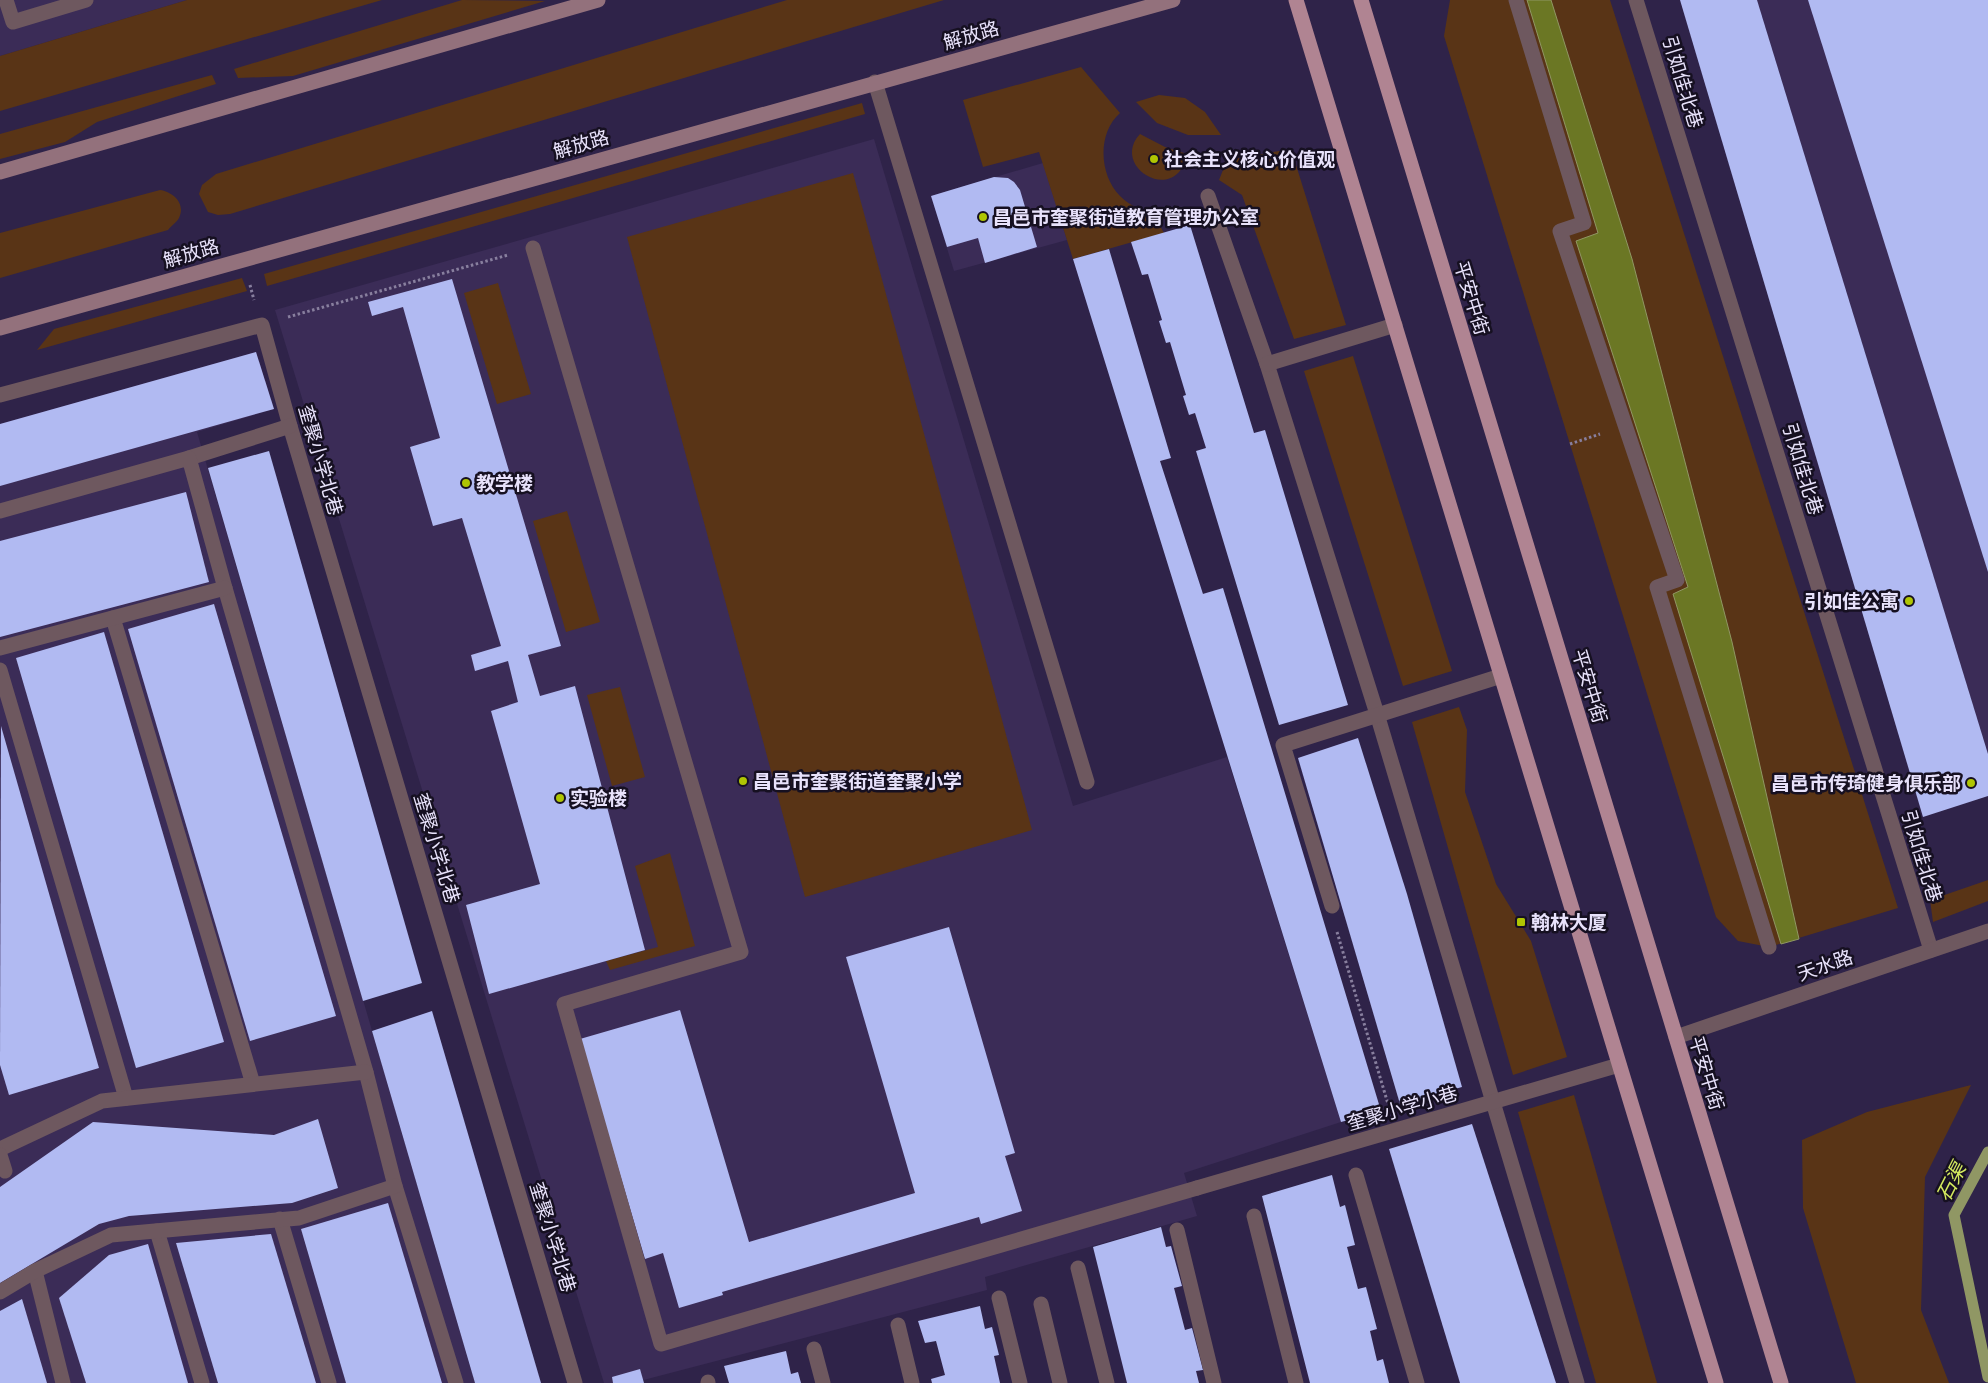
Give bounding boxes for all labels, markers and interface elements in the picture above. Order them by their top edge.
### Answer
street label: 解放路 [939,13,1002,56]
street label: 引如佳北巷 [1656,32,1711,132]
street label: 解放路 [549,122,612,165]
place label: 社会主义核心价值观 [1164,144,1335,173]
marker: 社会主义核心价值观 [1148,153,1160,165]
place label: 昌邑市奎聚街道教育管理办公室 [993,202,1259,231]
marker: 昌邑市奎聚街道教育管理办公室 [977,211,989,223]
street label: 解放路 [159,231,222,274]
street label: 平安中街 [1447,257,1497,338]
street label: 奎聚小学北巷 [292,401,351,519]
street label: 引如佳北巷 [1776,419,1831,519]
place label: 教学楼 [476,468,533,497]
marker: 教学楼 [460,477,472,489]
place label: 引如佳公寓 [1804,586,1899,615]
marker: 引如佳公寓 [1903,595,1915,607]
street label: 平安中街 [1565,645,1615,726]
place label: 昌邑市奎聚街道奎聚小学 [753,766,962,795]
place label: 昌邑市传琦健身俱乐部 [1771,768,1961,797]
marker: 昌邑市奎聚街道奎聚小学 [737,775,749,787]
marker: 昌邑市传琦健身俱乐部 [1965,777,1977,789]
place label: 实验楼 [570,783,627,812]
street label: 奎聚小学北巷 [407,789,468,907]
marker: 实验楼 [554,792,566,804]
street label: 引如佳北巷 [1895,806,1950,906]
place label: 翰林大厦 [1531,907,1607,936]
marker: 翰林大厦 [1515,916,1527,928]
street label: 天水路 [1793,942,1857,988]
street label: 平安中街 [1682,1032,1732,1113]
street label: 奎聚小学小巷 [1343,1078,1461,1137]
water label: 石渠 [1928,1154,1975,1207]
street label: 奎聚小学北巷 [523,1178,584,1296]

